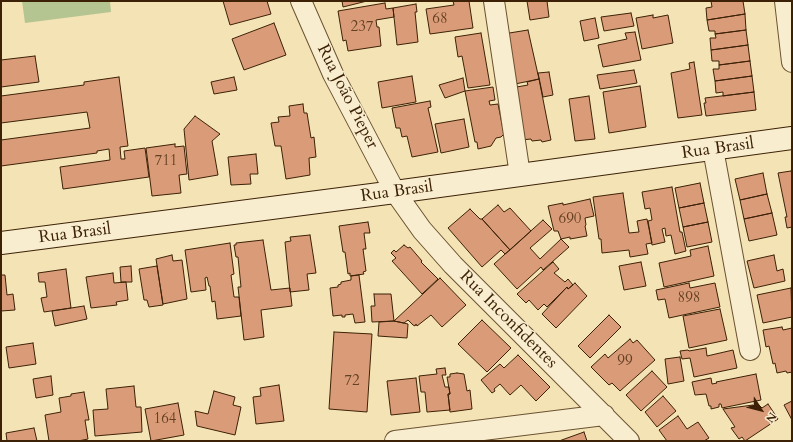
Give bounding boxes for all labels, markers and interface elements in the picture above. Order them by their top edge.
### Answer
house number: 68 [432,11,448,29]
house number: 237 [350,19,374,37]
street label: Rua João Pieper [312,41,382,153]
street label: Rua Brasil [680,134,756,164]
house number: 711 [154,153,178,171]
street label: Rua Brasil [359,177,435,207]
house number: 690 [558,211,582,229]
street label: Rua Brasil [38,219,112,249]
street label: Rua Inconfidentes [455,267,561,373]
house number: 898 [677,290,701,308]
house number: 99 [617,353,633,371]
house number: 72 [344,373,360,391]
north arrow [741,390,781,430]
text: N [762,409,780,426]
house number: 164 [153,411,177,429]

